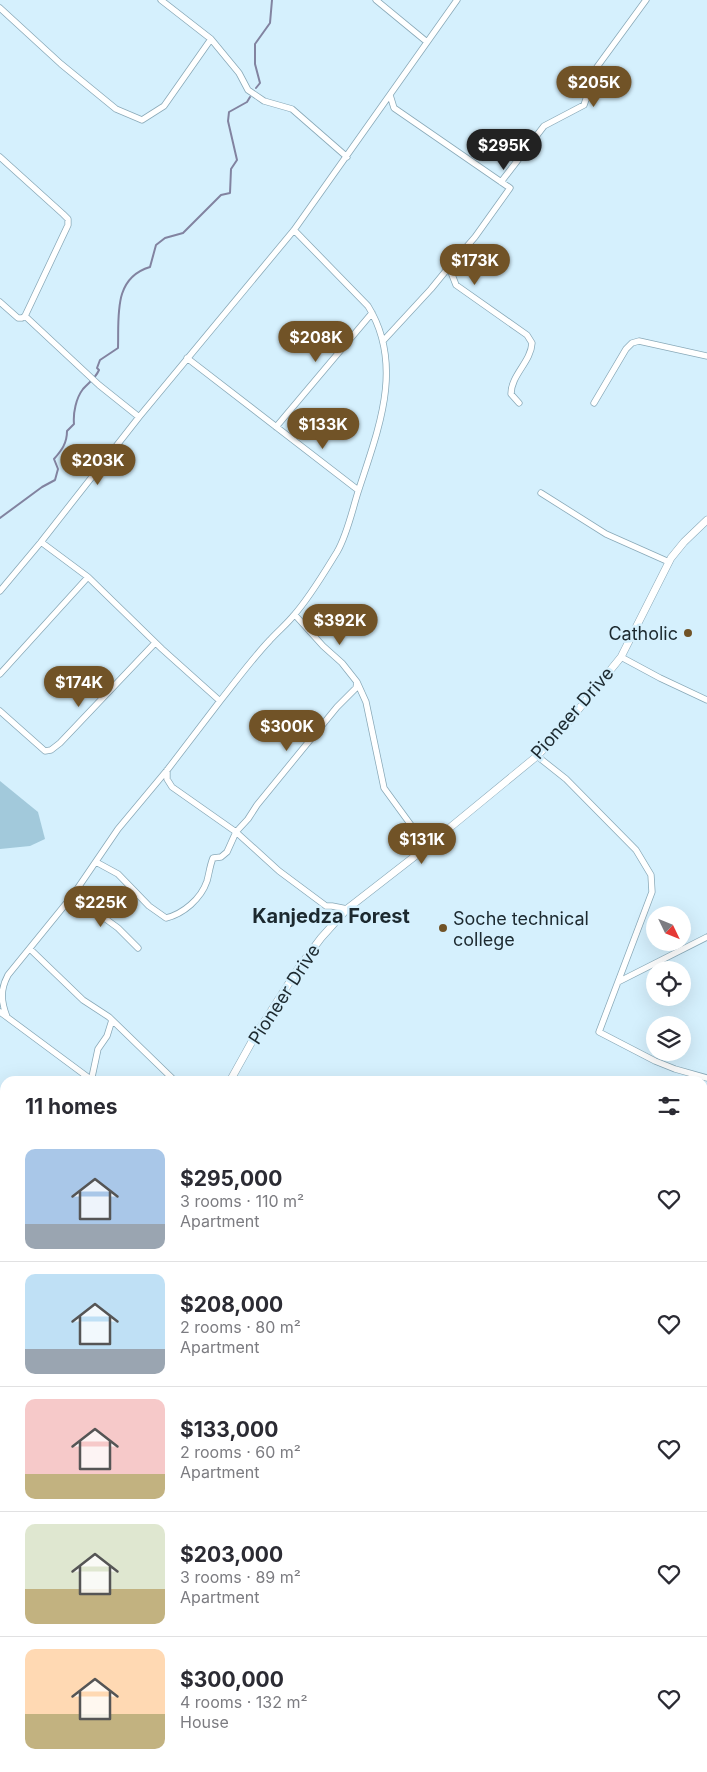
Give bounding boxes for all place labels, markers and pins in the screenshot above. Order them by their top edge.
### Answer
pin: $205K [559,66,629,108]
pin: $295K [469,128,539,171]
pin: $173K [440,244,510,286]
pin: $208K [281,320,351,363]
pin: $133K [288,408,358,450]
pin: $203K [63,444,133,486]
pin: $392K [305,604,375,646]
place label: Catholic [608,623,678,644]
marker: Catholic [682,627,694,639]
pin: $174K [44,666,114,708]
pin: $300K [252,710,322,752]
pin: $131K [387,822,457,865]
pin: $225K [66,886,136,928]
place label: Soche technical college [453,908,589,950]
marker: Soche technical college [437,922,449,934]

